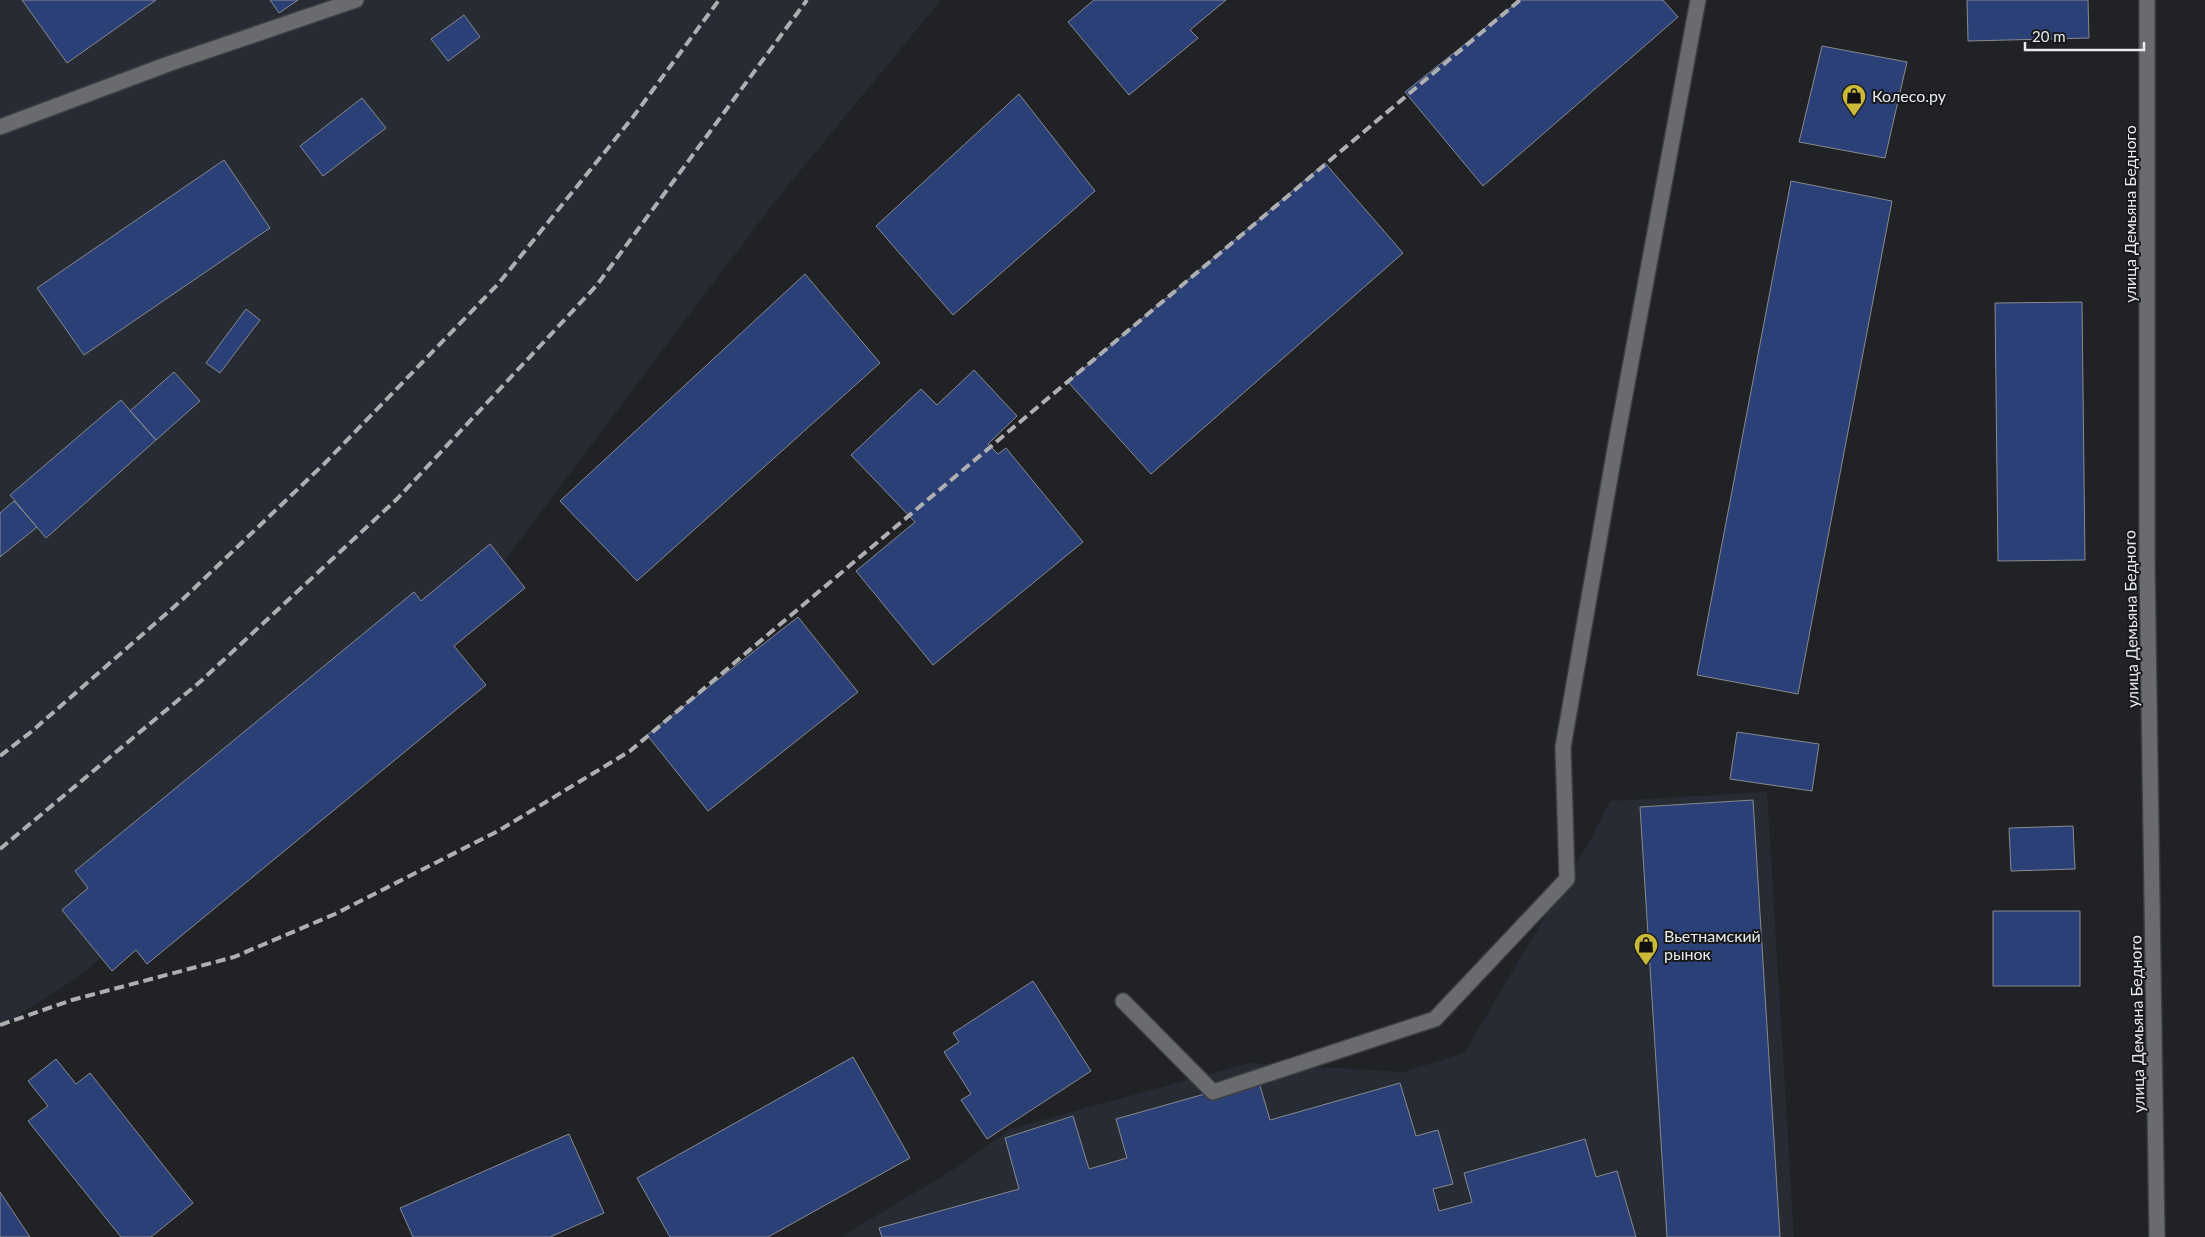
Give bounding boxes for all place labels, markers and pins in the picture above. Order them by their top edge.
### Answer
shop icon: Колесо.ру [1841,83,1867,117]
place label: Колесо.ру [1872,86,1947,105]
place label: Вьетнамский рынок [1664,926,1761,963]
shop icon: Вьетнамский рынок [1633,932,1659,966]

